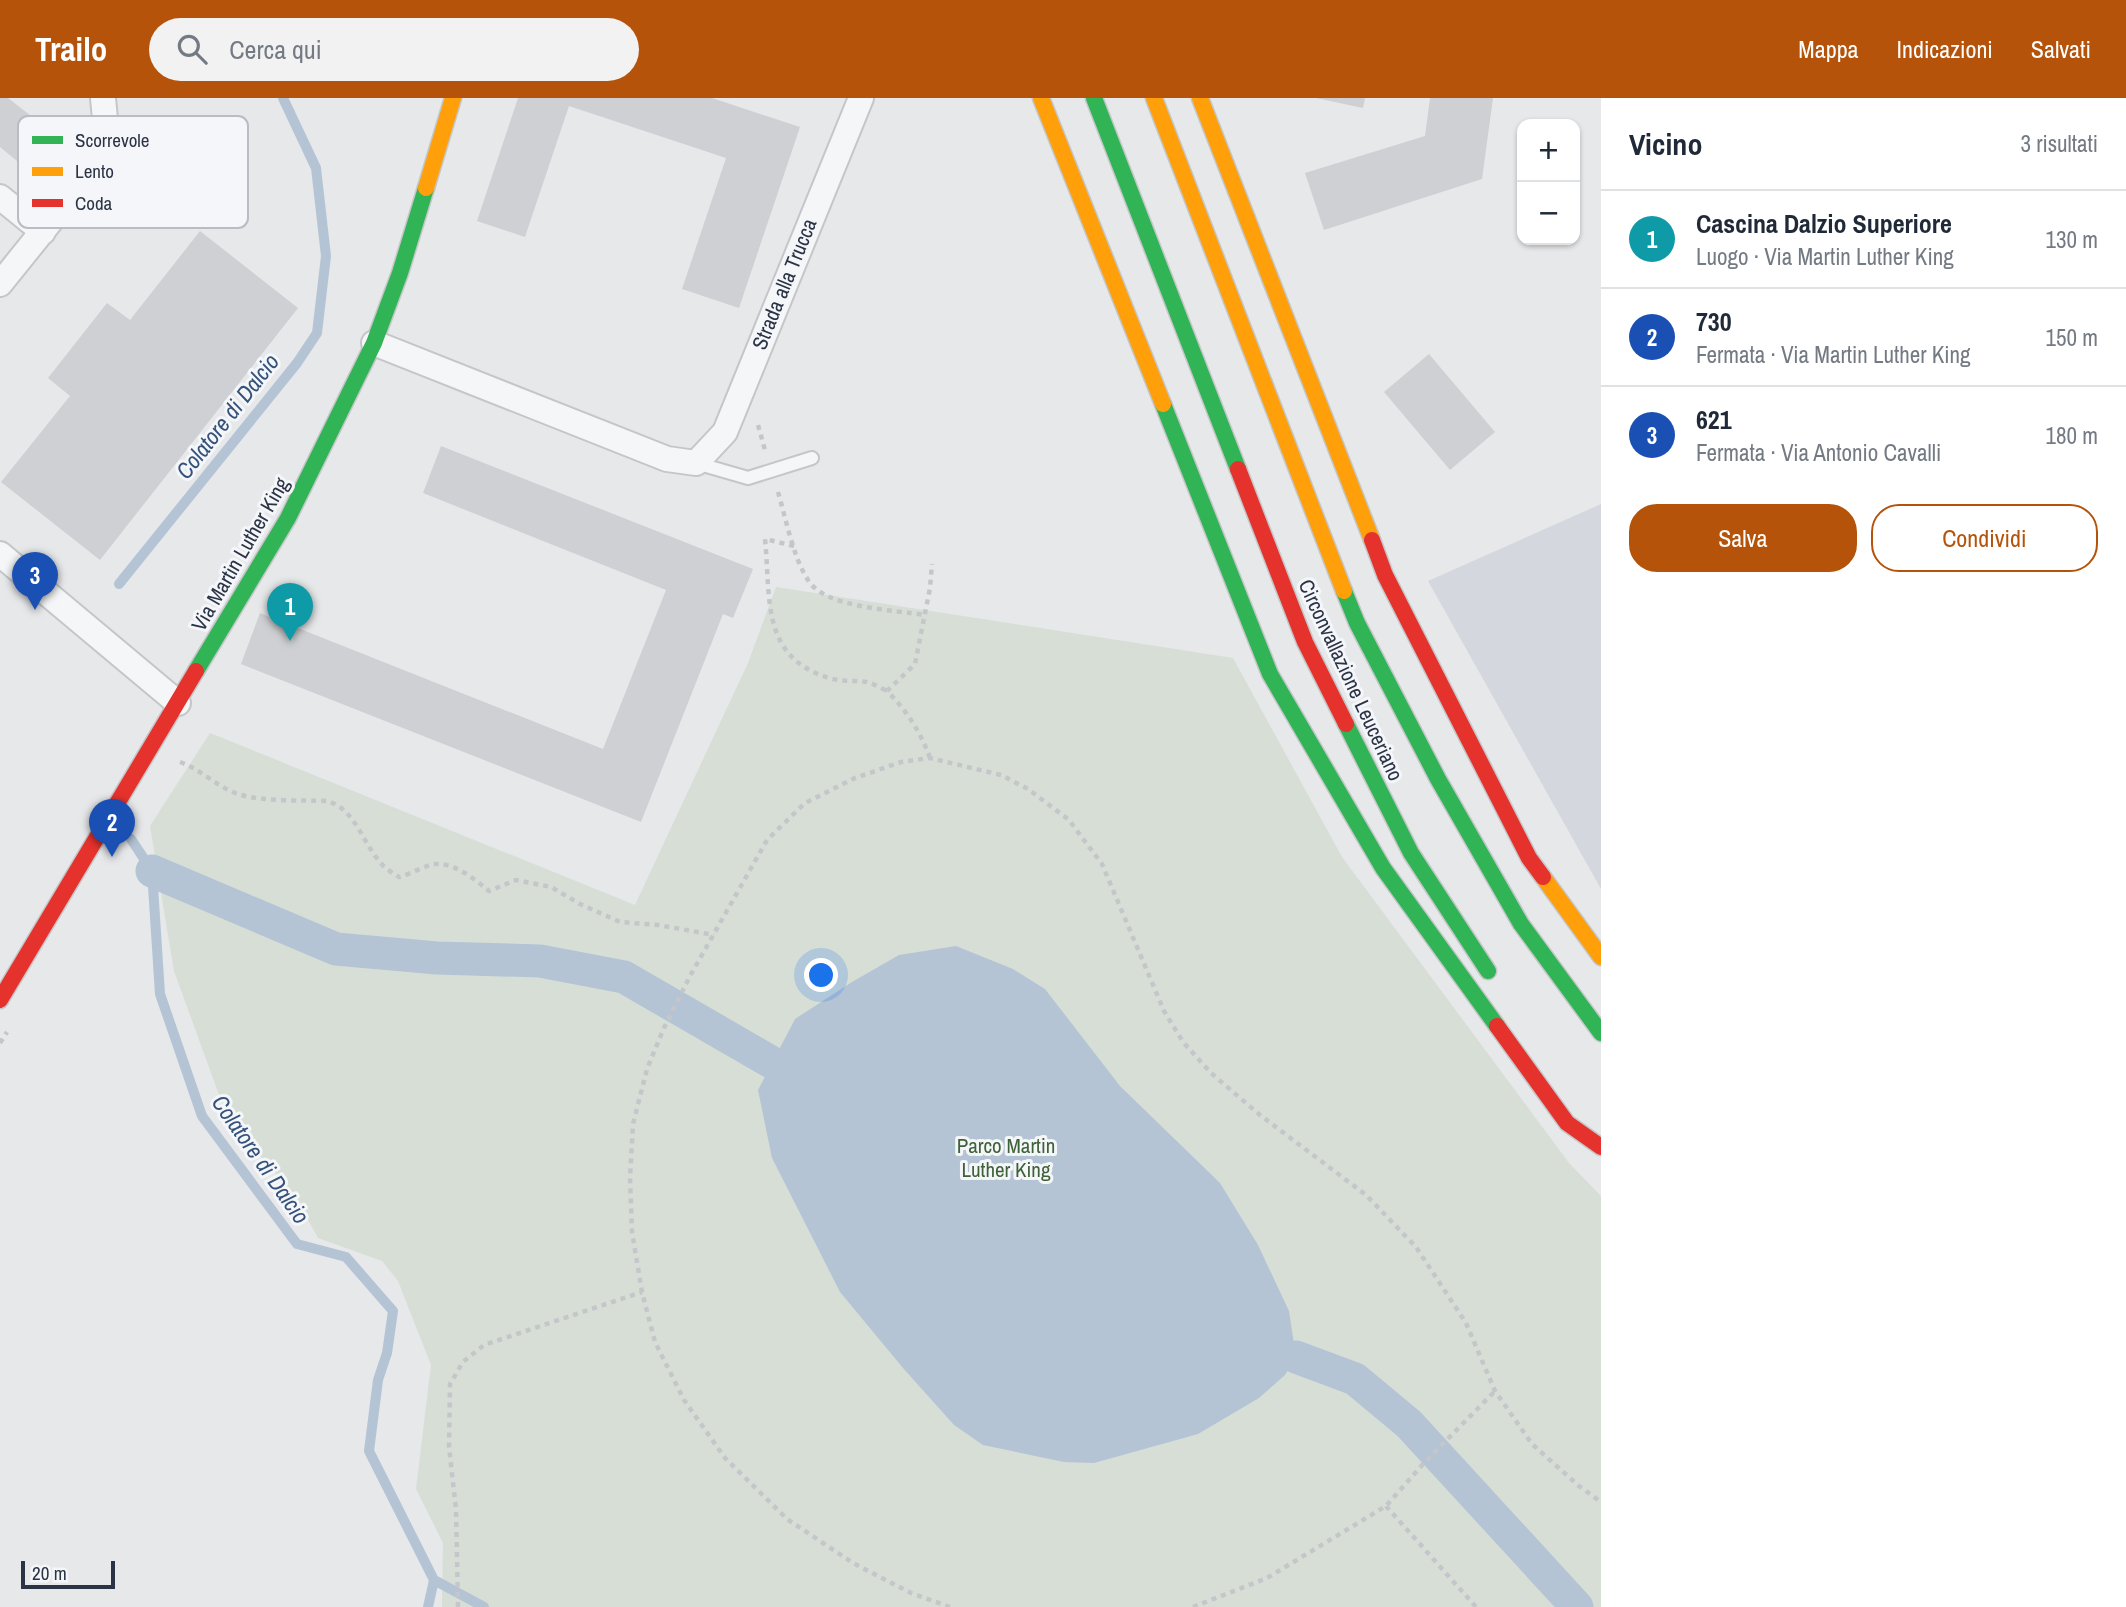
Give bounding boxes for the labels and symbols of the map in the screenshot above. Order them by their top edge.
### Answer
legend [18,116,248,228]
text: Scorrevole [75,127,149,153]
text: Lento [75,158,114,184]
text: Coda [75,190,113,216]
street label: Strada alla Trucca [745,214,824,354]
water label: Colatore di Dalcio [168,347,286,485]
street label: Via Martin Luther King [184,471,296,636]
pin: 3 [12,552,58,610]
street label: Circonvallazione Leuceriano [1292,575,1410,785]
pin: 1 [267,583,313,641]
pin: 2 [89,799,135,857]
your location [804,958,838,992]
water label: Colatore di Dalcio [205,1088,317,1230]
park label: Parco Martin Luther King [957,1131,1055,1184]
scale bar [21,1558,116,1590]

